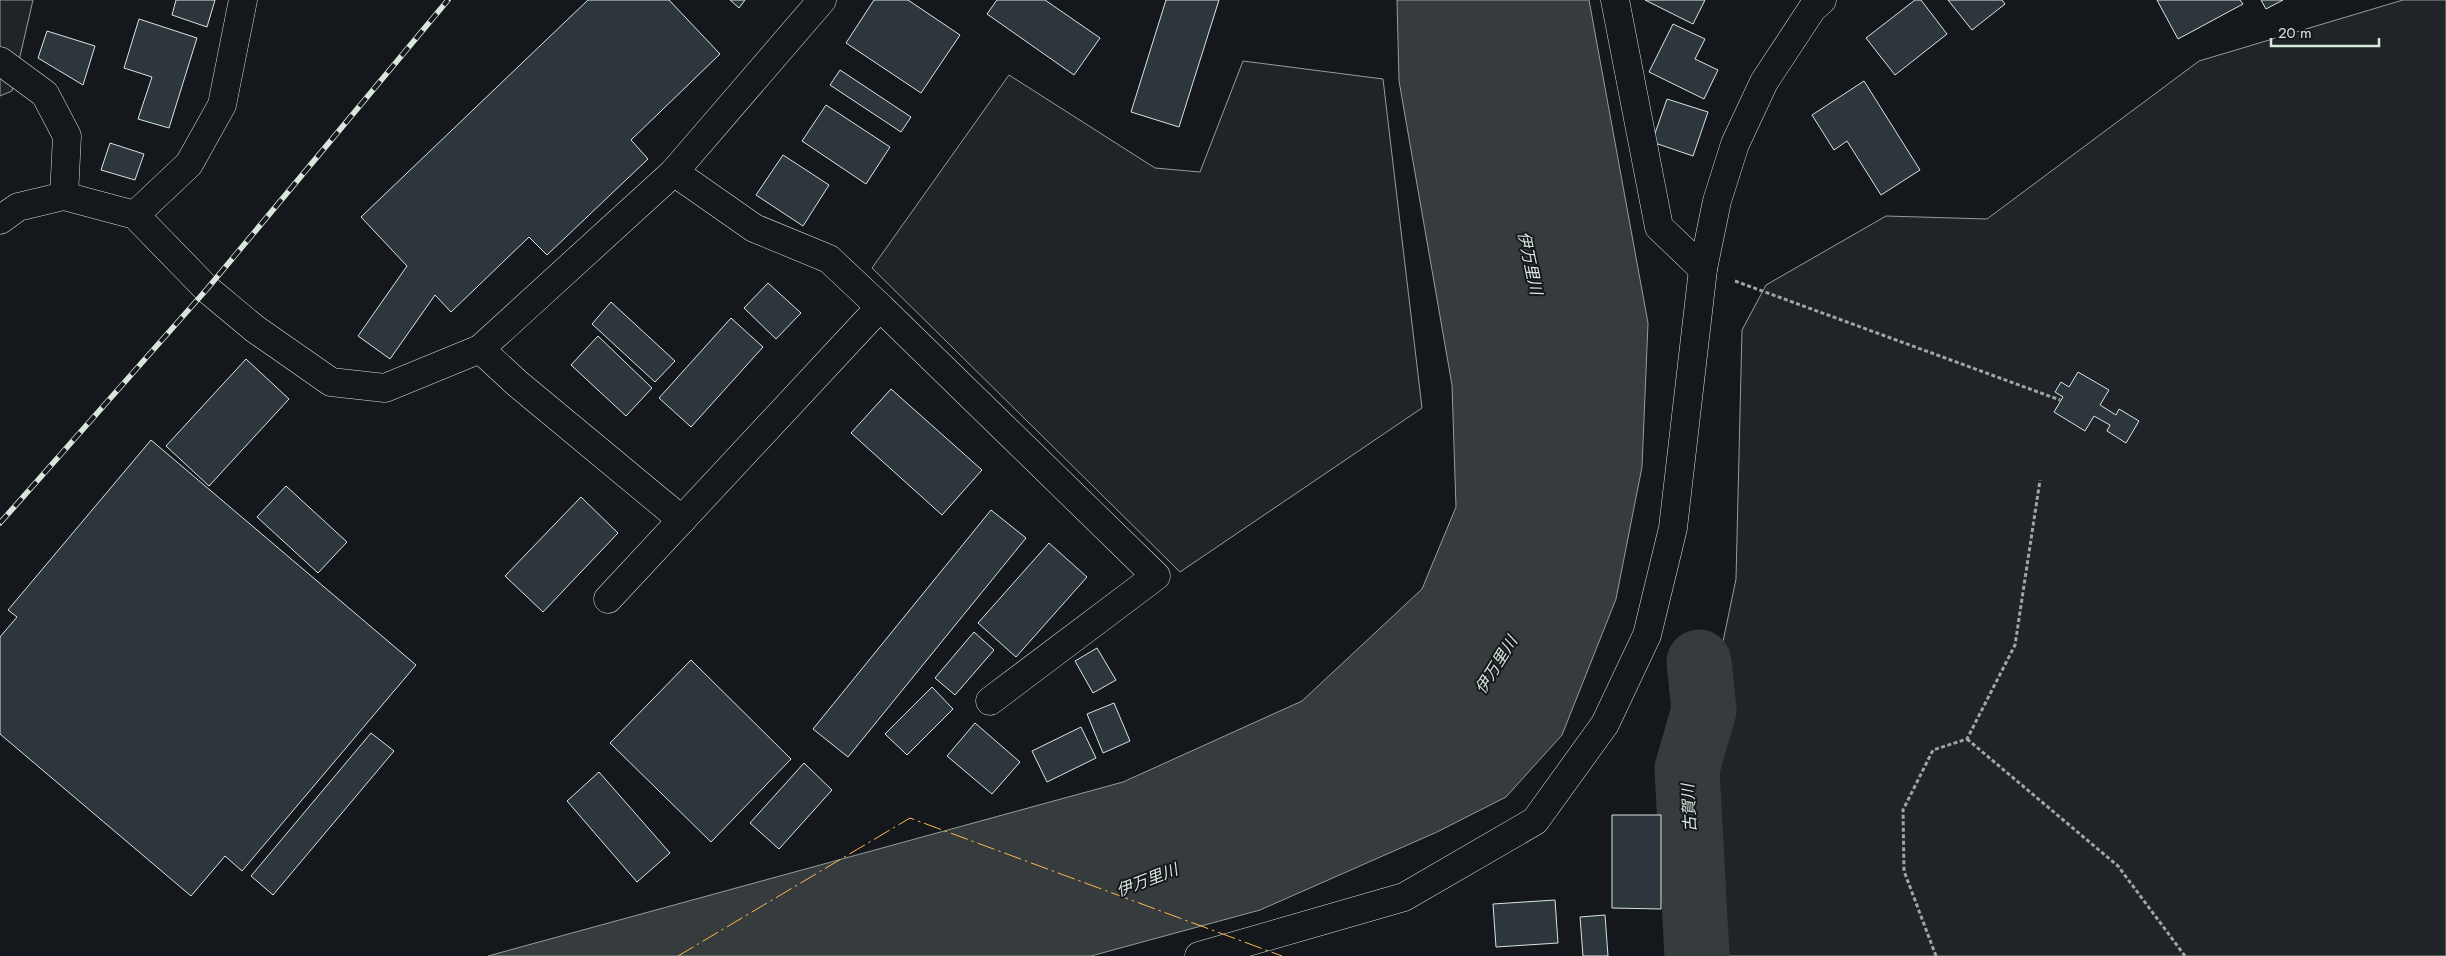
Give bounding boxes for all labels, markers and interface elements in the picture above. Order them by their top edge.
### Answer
scale bar [2271,15,2378,47]
text: 20 m [2278,22,2312,44]
water label: 伊万里川 [1512,229,1548,299]
water label: 伊万里川 [1469,630,1524,698]
water label: 古賀川 [1676,781,1702,833]
water label: 伊万里川 [1113,857,1183,902]

